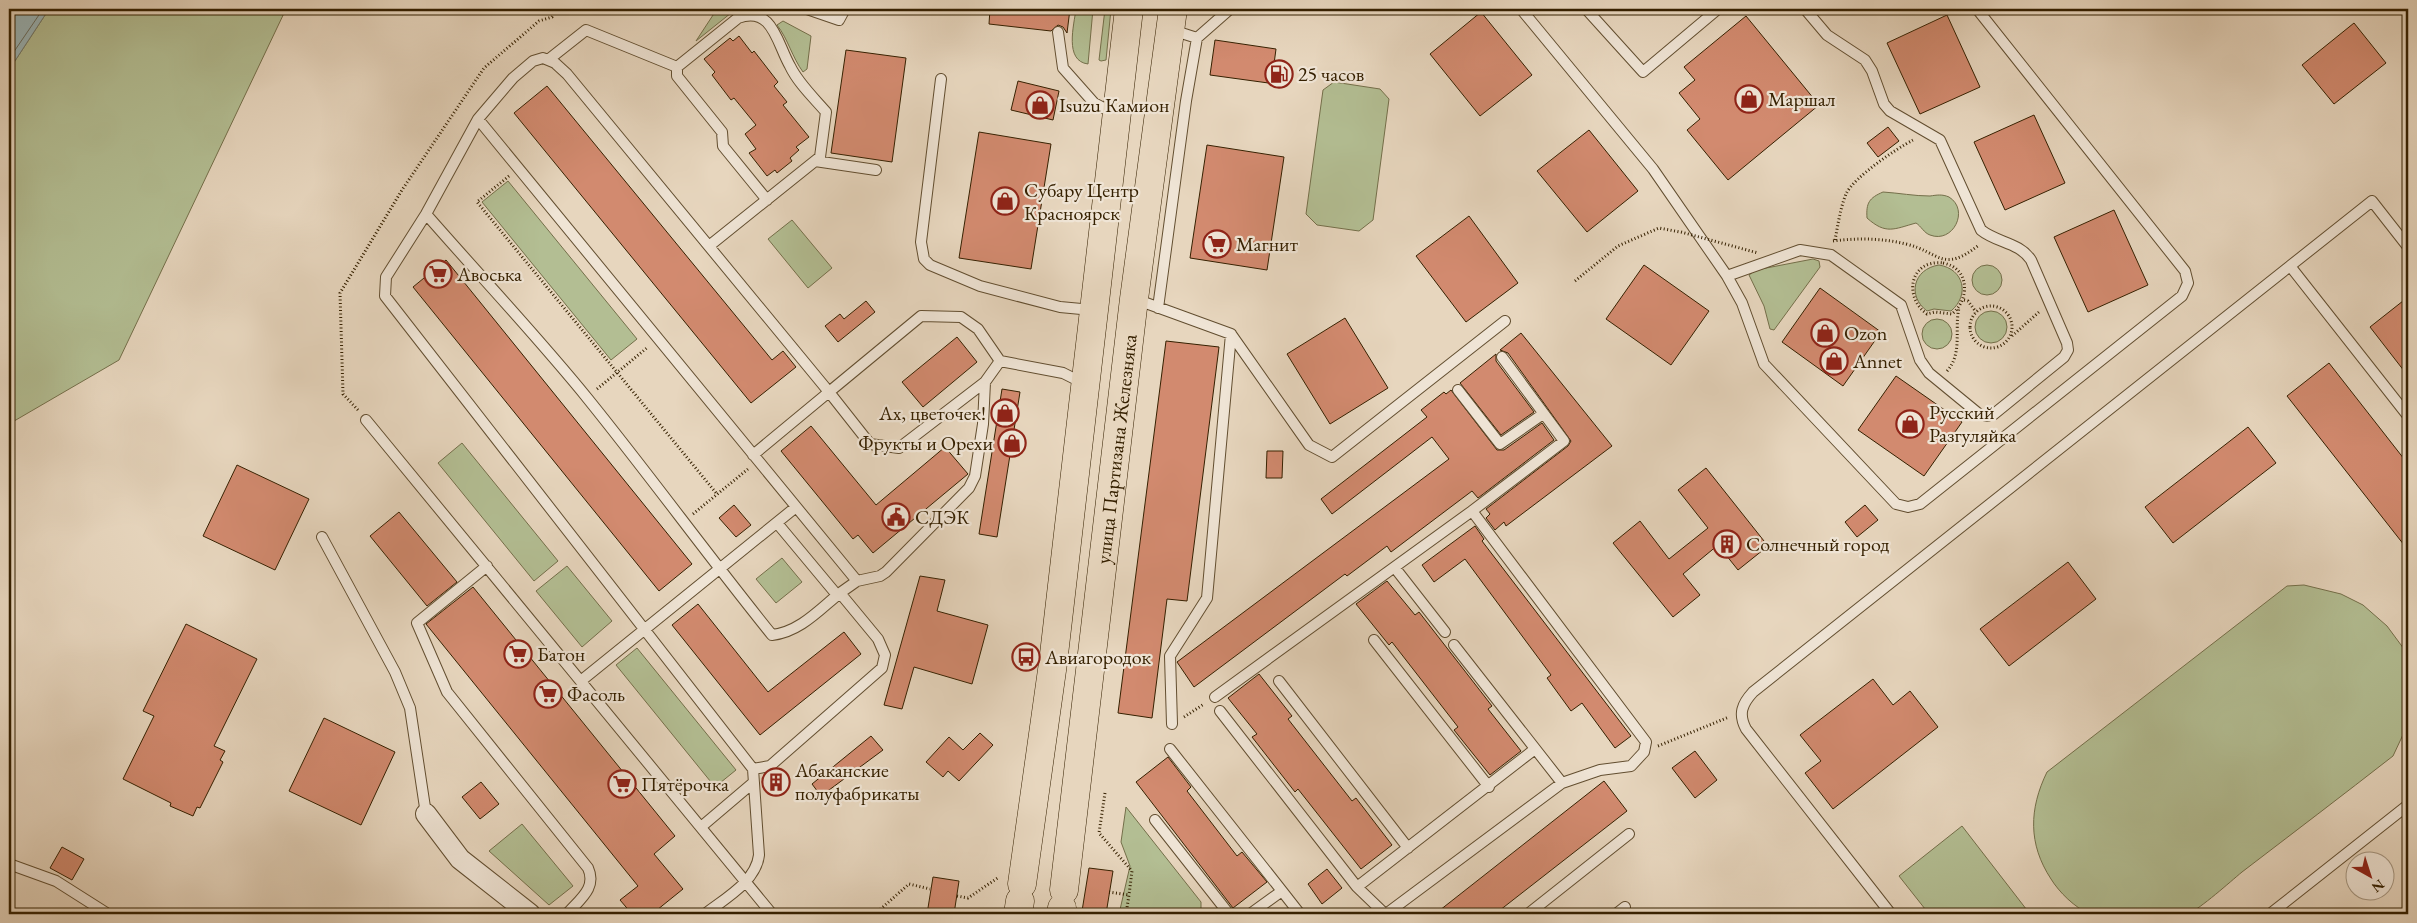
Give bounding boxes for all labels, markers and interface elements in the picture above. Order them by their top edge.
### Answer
fuel station icon: 25 часов [1264,59,1294,89]
place label: 25 часов [1298,61,1364,87]
shop icon: Маршал [1734,84,1764,114]
place label: Маршал [1768,86,1836,112]
shop icon: Isuzu Камион [1025,90,1055,120]
place label: Isuzu Камион [1059,92,1169,118]
place label: Субару Центр Красноярск [1024,177,1139,226]
shop icon: Субару Центр Красноярск [990,186,1020,216]
supermarket icon: Магнит [1202,229,1232,259]
place label: Магнит [1236,231,1298,257]
supermarket icon: Авоська [423,259,453,289]
place label: Авоська [456,261,522,287]
shop icon: Ozon [1810,318,1840,348]
place label: Ozon [1844,320,1888,346]
street label: улица Партизана Железняка [1090,333,1143,565]
shop icon: Annet [1819,346,1849,376]
place label: Annet [1852,348,1903,374]
shop icon: Ах, цветочек! [990,398,1020,428]
place label: Русский Разгуляйка [1929,399,2016,448]
place label: Ах, цветочек! [878,400,986,426]
shop icon: Русский Разгуляйка [1895,409,1925,439]
shop icon: Фрукты и Орехи [997,428,1027,458]
place label: Фрукты и Орехи [858,430,993,456]
public building icon: СДЭК [881,502,911,532]
place label: СДЭК [915,504,970,530]
building icon: Солнечный город [1712,529,1742,559]
place label: Солнечный город [1746,531,1889,557]
supermarket icon: Батон [503,639,533,669]
place label: Батон [537,641,585,667]
bus stop icon: Авиагородок [1011,642,1041,672]
place label: Авиагородок [1044,644,1152,670]
supermarket icon: Фасоль [533,679,563,709]
place label: Фасоль [567,681,625,707]
place label: Абаканские полуфабрикаты [794,757,919,806]
building icon: Абаканские полуфабрикаты [761,767,791,797]
supermarket icon: Пятёрочка [607,769,637,799]
place label: Пятёрочка [641,771,729,797]
north arrow [2344,850,2394,900]
text: N [2368,876,2388,897]

